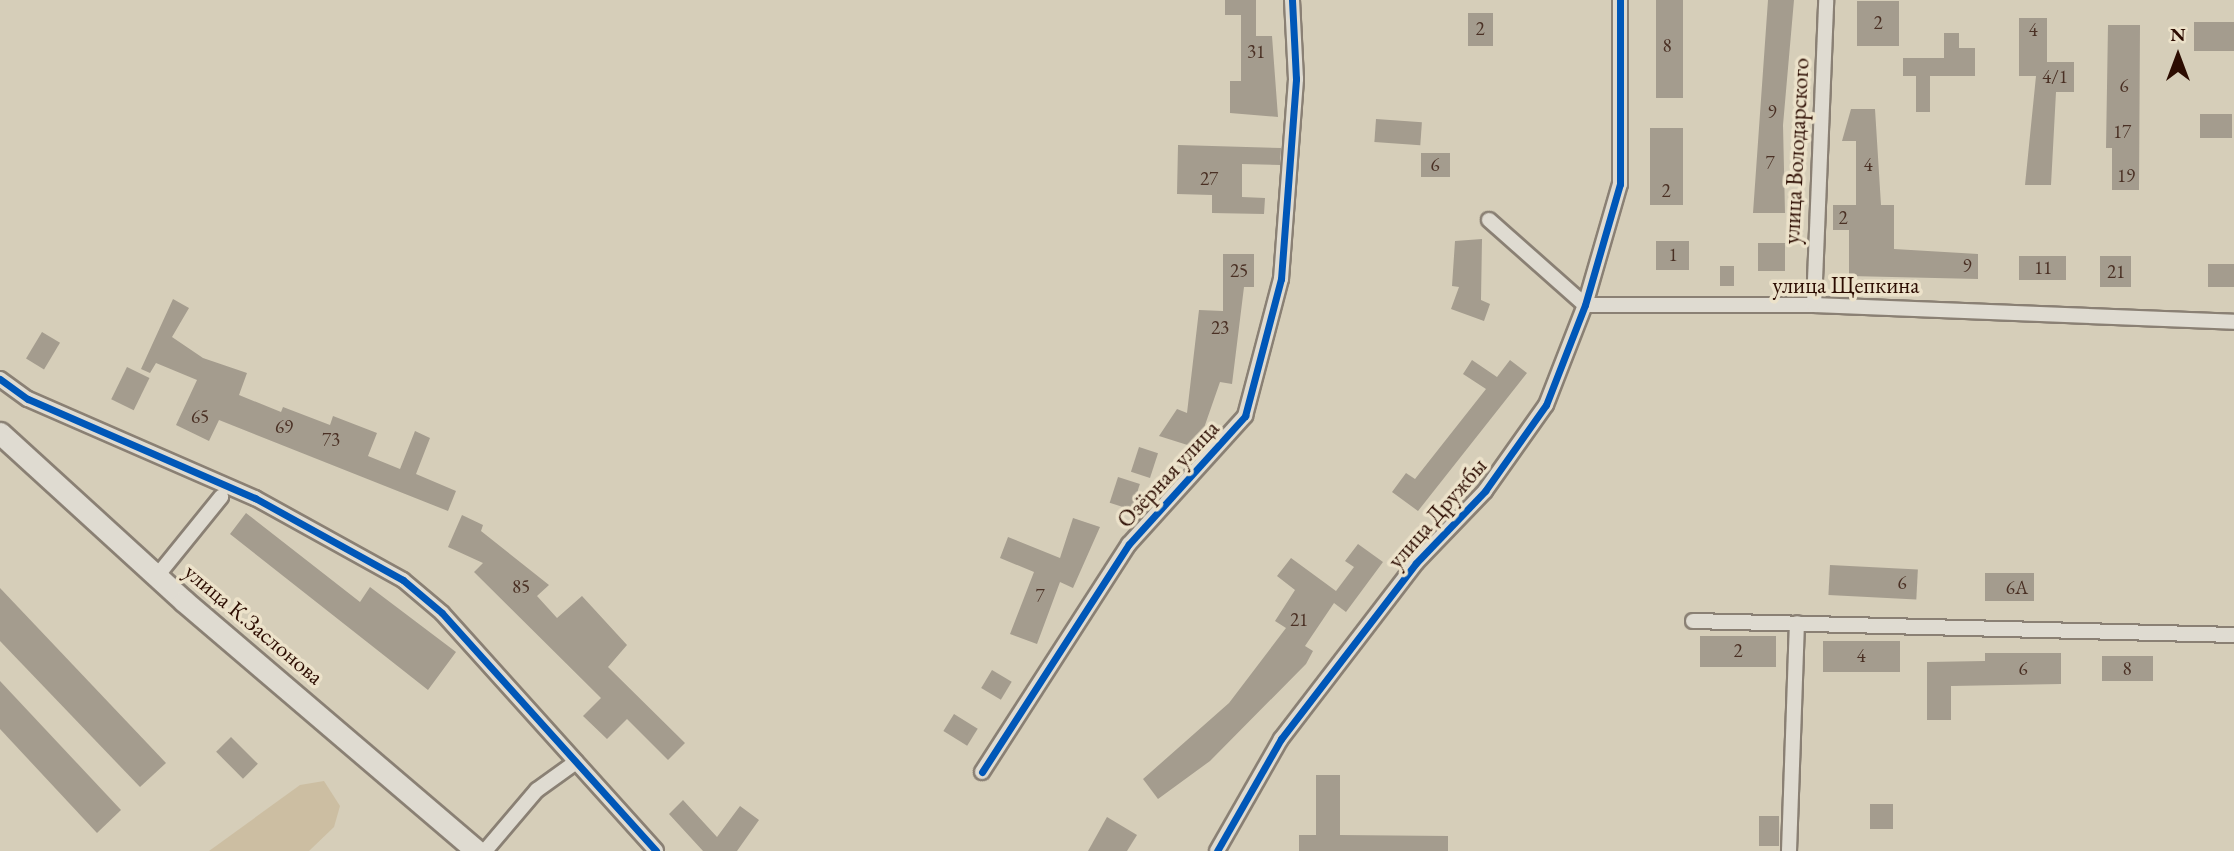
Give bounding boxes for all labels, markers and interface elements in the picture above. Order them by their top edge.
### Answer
house number: 2 [1873,12,1883,34]
house number: 2 [1475,18,1485,40]
house number: 4 [2028,19,2038,41]
north arrow [2143,21,2213,91]
text: N [2170,22,2186,47]
house number: 8 [1662,35,1672,57]
house number: 31 [1247,41,1265,63]
street label: улица Володарского [1777,57,1815,245]
house number: 4/1 [2042,66,2068,88]
house number: 6 [2119,75,2129,97]
house number: 9 [1767,101,1777,123]
house number: 17 [2113,121,2131,143]
house number: 7 [1765,152,1775,174]
house number: 6 [1430,154,1440,176]
house number: 4 [1863,154,1873,176]
house number: 19 [2117,165,2135,187]
house number: 27 [1200,168,1218,190]
house number: 2 [1661,180,1671,202]
house number: 2 [1838,207,1848,229]
house number: 1 [1668,244,1678,266]
house number: 9 [1962,255,1972,277]
house number: 11 [2034,257,2052,279]
house number: 25 [1230,260,1248,282]
house number: 21 [2107,261,2125,283]
street label: улица Щепкина [1773,271,1919,299]
house number: 23 [1211,317,1229,339]
house number: 65 [191,406,209,428]
street label: Озёрная улица [1111,414,1225,534]
house number: 69 [275,416,293,438]
house number: 73 [322,429,340,451]
street label: улица Дружбы [1382,452,1492,574]
street label: улица К.Заслонова [179,558,329,690]
house number: 6 [1897,572,1907,594]
house number: 85 [512,576,530,598]
house number: 6А [2006,577,2028,599]
house number: 7 [1035,585,1045,607]
house number: 21 [1290,609,1308,631]
house number: 2 [1733,640,1743,662]
house number: 4 [1856,645,1866,667]
house number: 6 [2018,658,2028,680]
house number: 8 [2122,658,2132,680]

